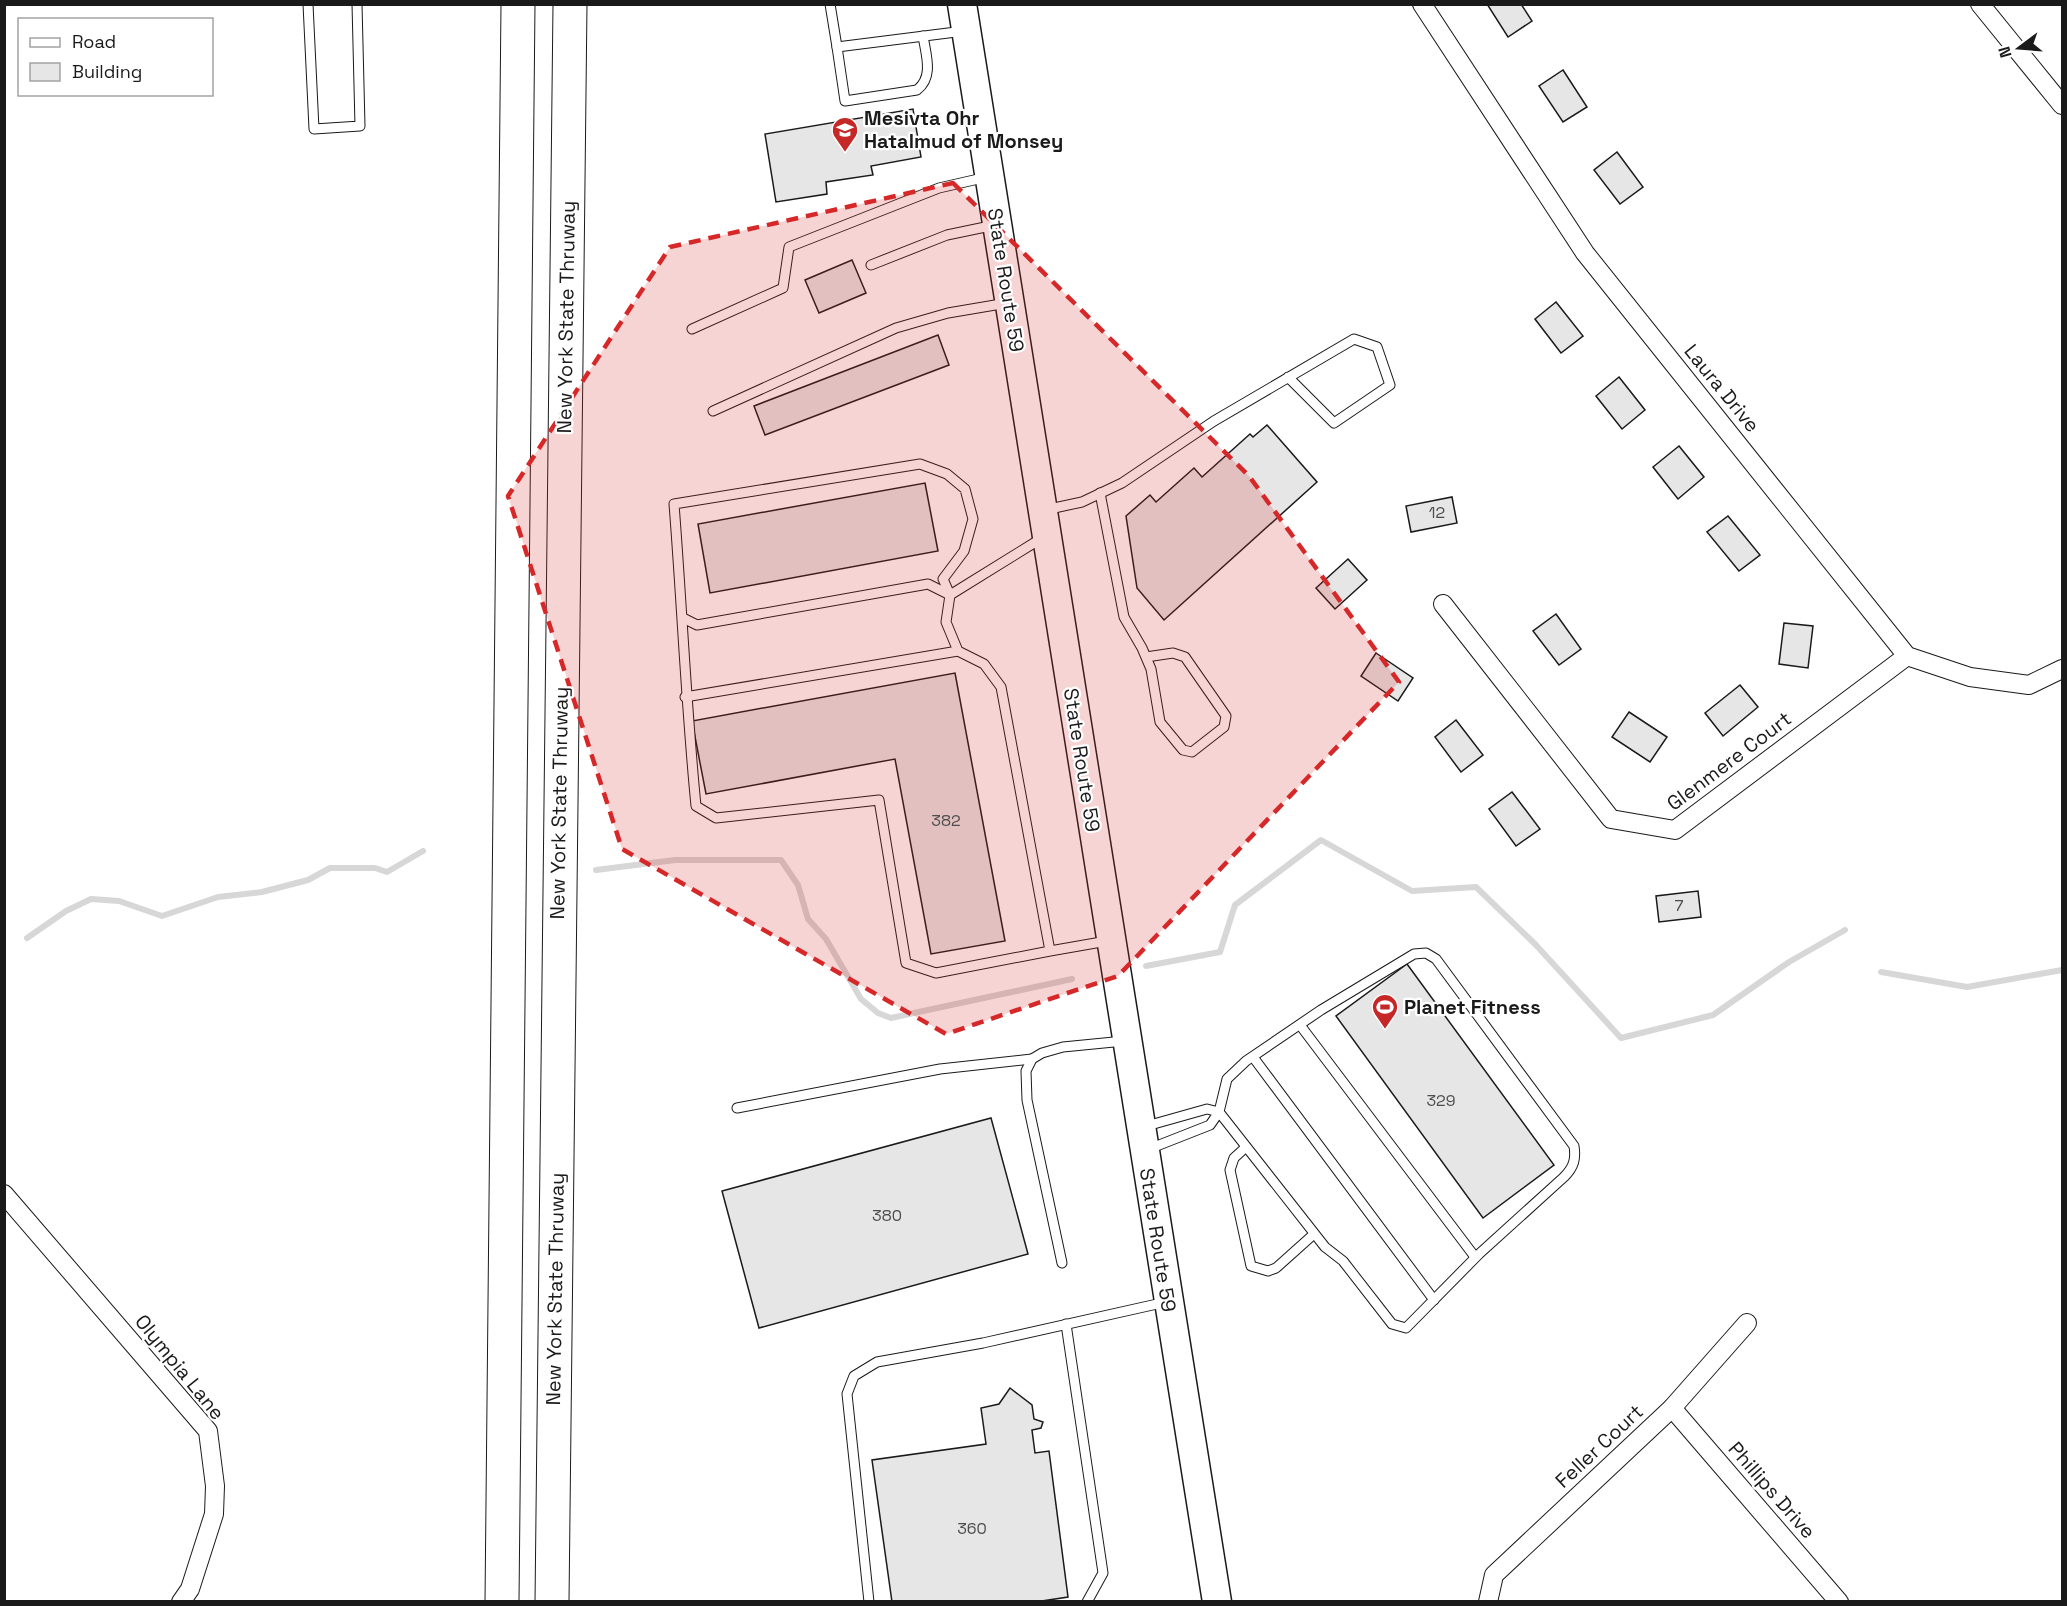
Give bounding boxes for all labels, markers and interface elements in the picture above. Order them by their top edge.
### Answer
legend [18,18,213,96]
north arrow [1989,18,2049,78]
text: Road [72,30,116,53]
text: N [1993,44,2017,60]
text: Building [72,60,142,83]
place label: Mesivta Ohr Hatalmud of Monsey [864,105,1063,154]
school or university icon: Mesivta Ohr Hatalmud of Monsey [830,115,860,153]
street label: New York State Thruway [551,200,581,434]
street label: State Route 59 [982,206,1030,354]
street label: Laura Drive [1678,339,1766,437]
house number: 12 [1429,502,1445,523]
street label: New York State Thruway [544,686,574,920]
street label: State Route 59 [1058,686,1106,834]
street label: Glenmere Court [1661,706,1797,816]
house number: 382 [931,810,961,831]
house number: 7 [1674,895,1684,916]
sports icon: Planet Fitness [1370,992,1400,1030]
place label: Planet Fitness [1404,994,1541,1020]
house number: 329 [1426,1090,1456,1111]
street label: State Route 59 [1134,1166,1182,1314]
street label: New York State Thruway [540,1172,570,1406]
house number: 380 [872,1205,902,1226]
street label: Olympia Lane [129,1309,231,1425]
street label: Feller Court [1550,1399,1648,1493]
street label: Phillips Drive [1723,1436,1821,1544]
house number: 360 [957,1518,987,1539]

